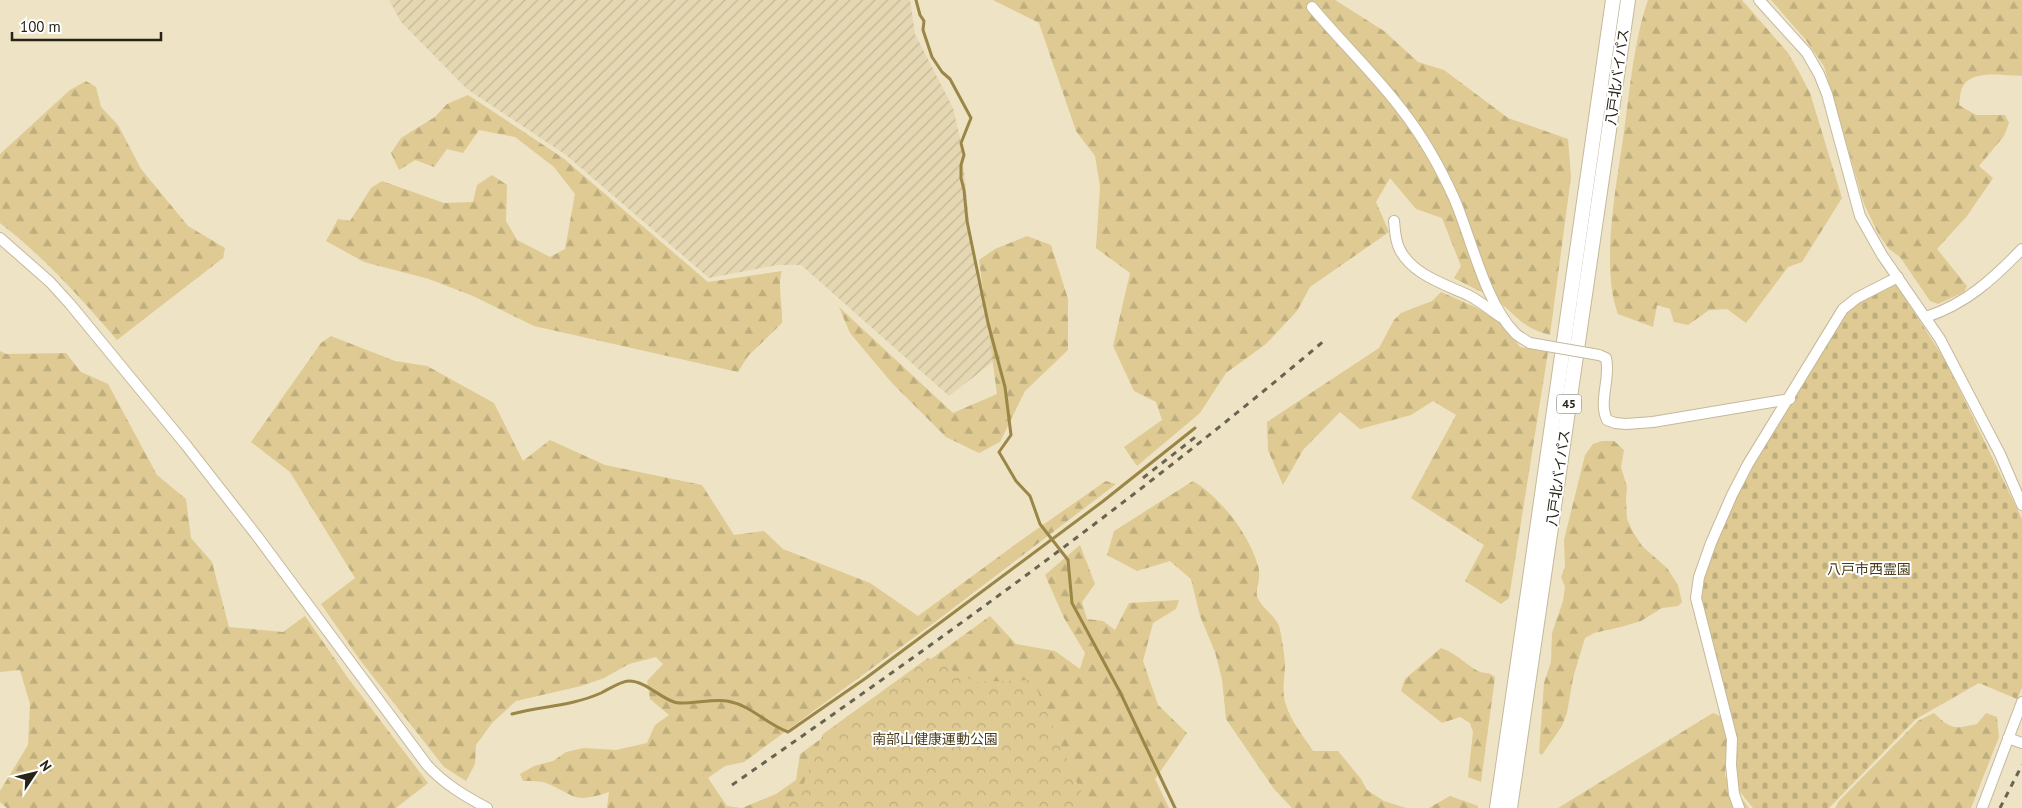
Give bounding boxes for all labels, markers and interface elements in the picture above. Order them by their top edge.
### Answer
scale bar [12,10,161,42]
text: 100 m [20,17,61,36]
street label: 八戸北バイパス [1601,27,1633,127]
road number: 45 [1556,394,1582,414]
street label: 八戸北バイパス [1542,428,1574,528]
park label: 八戸市西霊園 [1827,560,1911,578]
park label: 南部山健康運動公園 [872,730,998,748]
north arrow [10,748,60,798]
text: N [36,757,56,774]

